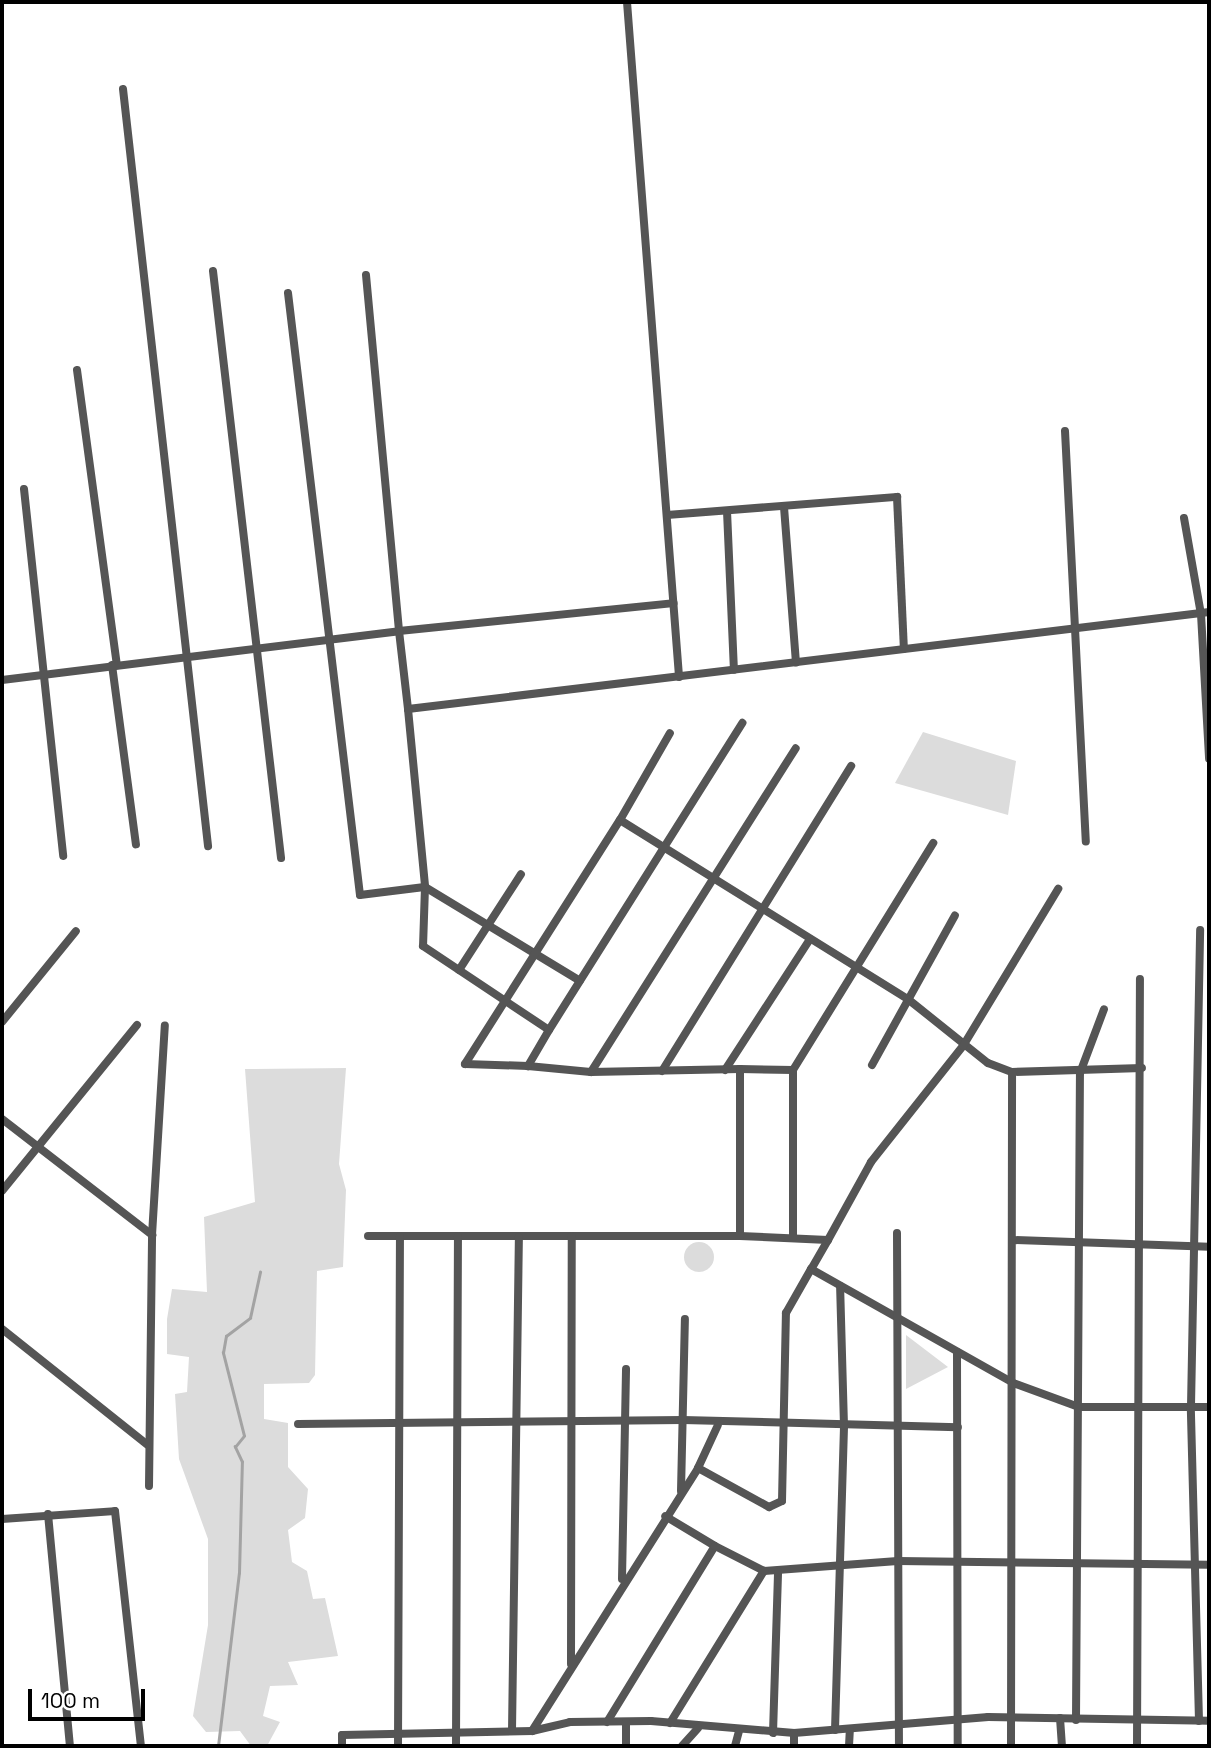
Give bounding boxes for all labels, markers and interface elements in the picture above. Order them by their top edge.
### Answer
scale bar [32,1674,149,1718]
text: 100 m [41,1687,100,1714]

